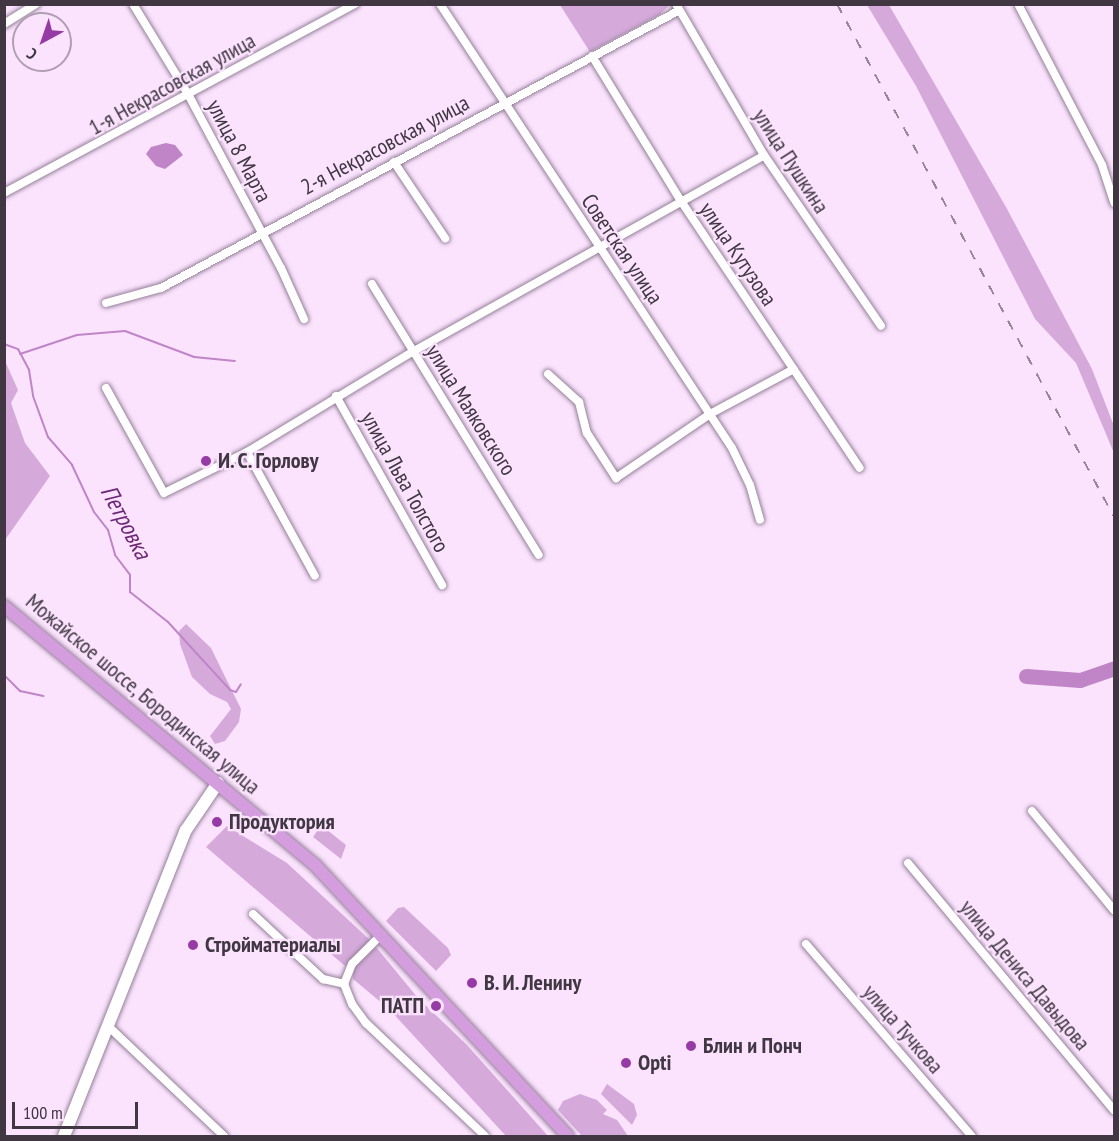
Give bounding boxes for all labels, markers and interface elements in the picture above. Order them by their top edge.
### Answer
north arrow [12,12,72,72]
street label: 1-я Некрасовская улица [84,27,260,141]
text: С [22,44,41,64]
street label: 2-я Некрасовская улица [296,90,474,200]
street label: улица 8 Марта [201,95,277,207]
street label: улица Пушкина [747,104,835,218]
street label: Советская улица [576,189,668,309]
street label: улица Кутузова [694,197,782,311]
street label: улица Маяковского [420,340,522,480]
street label: улица Льва Толстого [355,407,455,557]
place label: И. С. Горлову [218,448,322,474]
marker: И. С. Горлову [199,454,213,468]
water label: Петровка [95,480,157,564]
street label: Можайское шоссе, Бородинская улица [20,588,266,800]
place label: Продуктория [229,809,335,835]
marker: Продуктория [210,815,224,829]
street label: улица Дениса Давыдова [954,894,1096,1056]
place label: Стройматериалы [205,932,340,958]
marker: Стройматериалы [186,938,200,952]
place label: В. И. Ленину [484,970,584,996]
marker: В. И. Ленину [465,976,479,990]
street label: улица Тучкова [857,979,949,1079]
place label: ПАТП [381,993,424,1019]
marker: ПАТП [429,999,443,1013]
place label: Блин и Понч [703,1033,802,1059]
marker: Блин и Понч [684,1039,698,1053]
place label: Opti [638,1050,671,1076]
marker: Opti [619,1056,633,1070]
scale bar [15,1090,141,1128]
text: 100 m [23,1101,63,1124]

